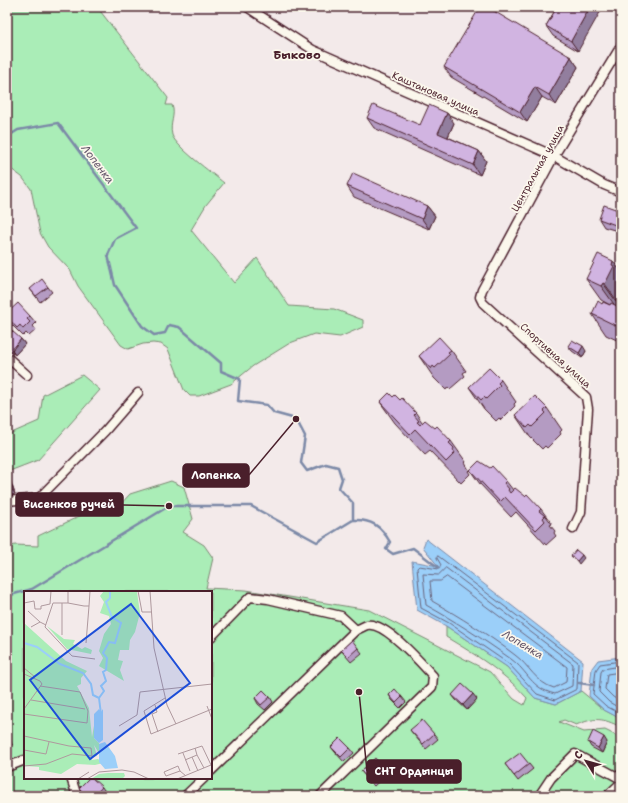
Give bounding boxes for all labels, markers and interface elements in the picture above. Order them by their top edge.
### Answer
district label: Быково [273,47,321,63]
street label: Каштановая улица [390,68,482,119]
street label: Центральная улица [508,122,567,214]
water label: Лопенка [77,141,117,187]
street label: Спортивная улица [518,320,594,391]
callout: Лопенка [183,464,249,487]
text: Лопенка [191,468,241,483]
callout: Висенков ручей [16,493,123,516]
text: Висенков ручей [23,497,115,512]
inset map [24,591,212,779]
water label: Лопенка [499,626,546,663]
north arrow [566,741,606,781]
text: С [570,748,587,762]
callout: СНТ Ордынцы [367,760,461,783]
text: СНТ Ордынцы [375,764,454,779]

